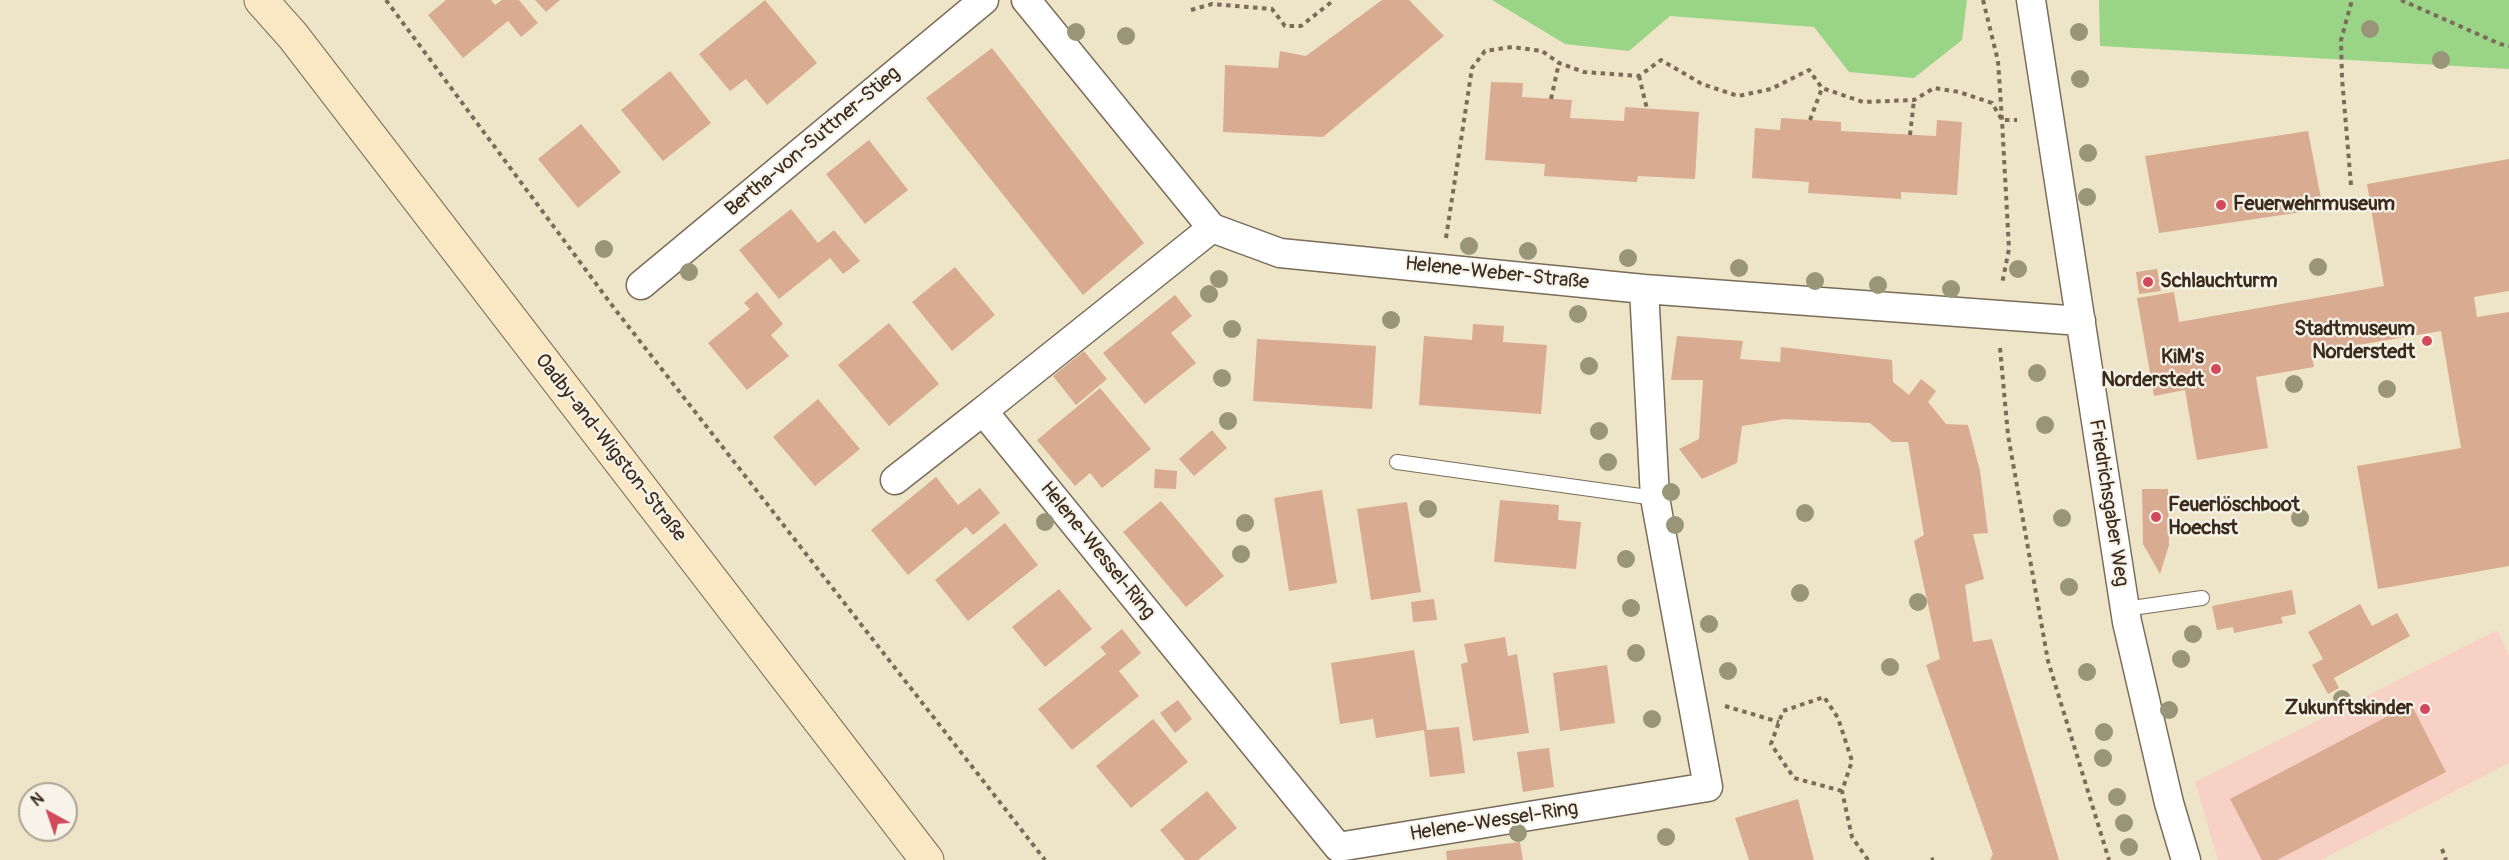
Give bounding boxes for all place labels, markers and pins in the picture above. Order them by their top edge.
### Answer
place label: Feuerwehrmuseum [2233,193,2395,217]
marker: Feuerwehrmuseum [2214,198,2228,212]
place label: Schlauchturm [2160,270,2277,294]
marker: Schlauchturm [2141,275,2155,289]
place label: Stadtmuseum Norderstedt [2294,318,2415,365]
marker: Stadtmuseum Norderstedt [2420,334,2434,348]
place label: KiM's Norderstedt [2101,346,2204,393]
marker: KiM's Norderstedt [2209,362,2223,376]
place label: Feuerlöschboot Hoechst [2168,494,2300,541]
marker: Feuerlöschboot Hoechst [2149,510,2163,524]
place label: Zukunftskinder [2284,697,2413,721]
marker: Zukunftskinder [2418,702,2432,716]

